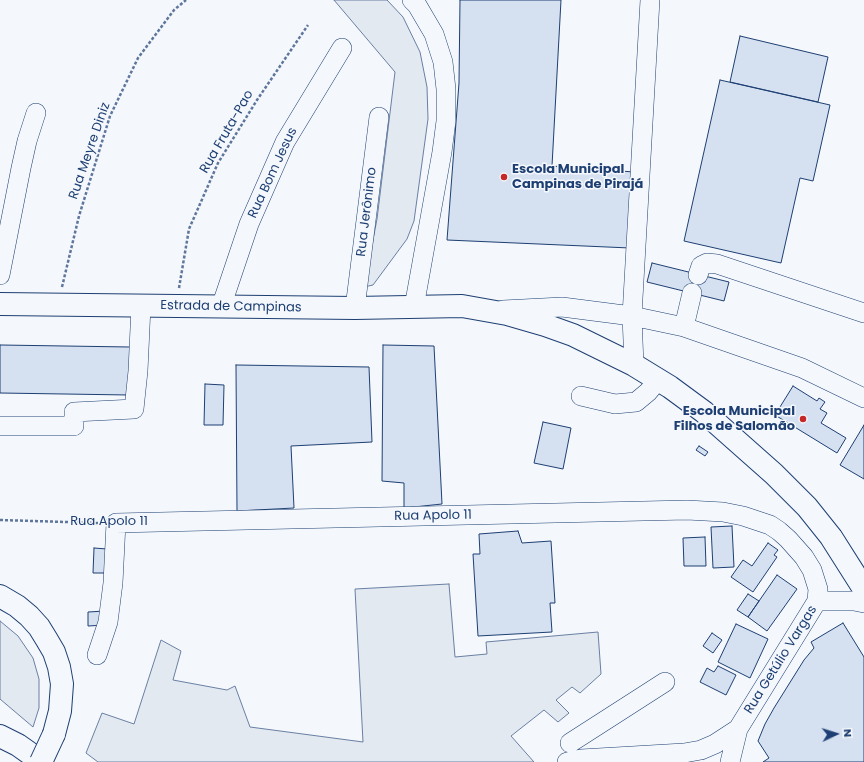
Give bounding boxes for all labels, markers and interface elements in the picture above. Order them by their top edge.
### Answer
street label: Rua Fruta-Pao [197,88,257,176]
street label: Rua Meyre Diniz [66,101,114,201]
street label: Rua Bom Jesus [245,125,301,221]
place label: Escola Municipal Campinas de Pirajá [512,162,643,193]
street label: Rua Jerônimo [354,166,380,258]
marker: Escola Municipal Campinas de Pirajá [499,172,509,182]
street label: Estrada de Campinas [160,298,302,316]
place label: Escola Municipal Filhos de Salomão [674,404,795,435]
marker: Escola Municipal Filhos de Salomão [798,414,808,424]
street label: Rua Apolo 11 [394,508,472,524]
street label: Rua Apolo 11 [70,514,148,530]
street label: Rua Getúlio Vargas [741,603,821,717]
north arrow [816,714,856,754]
text: N [840,728,856,738]

